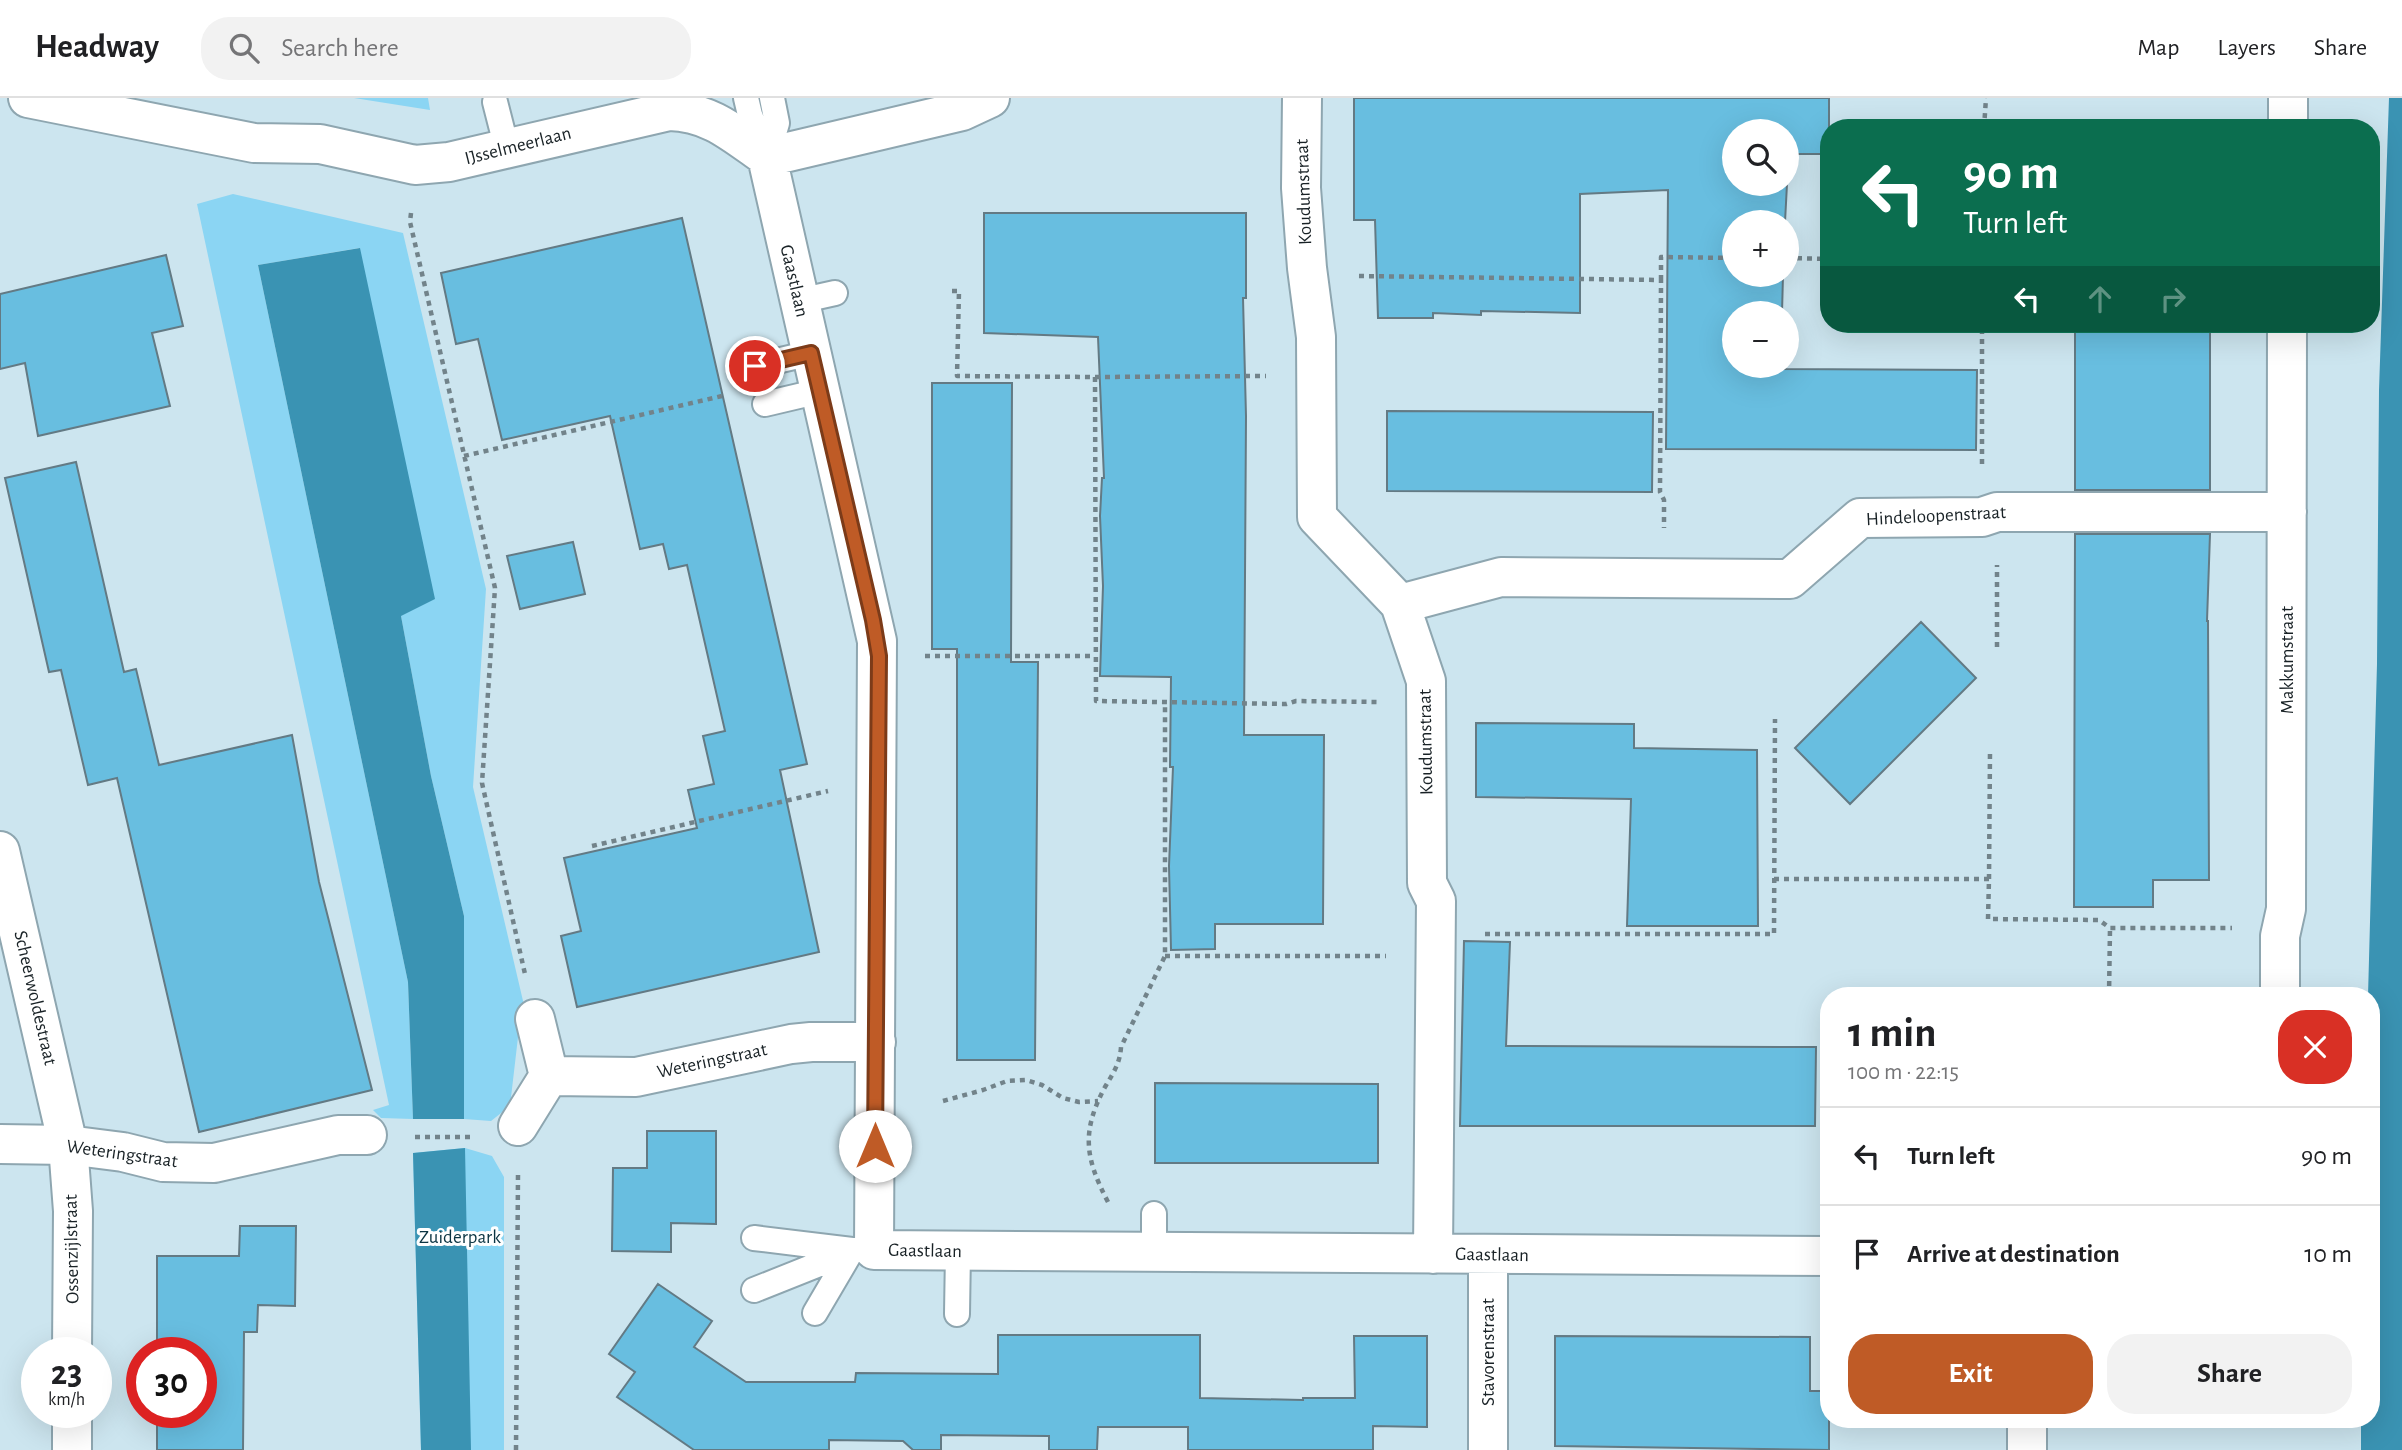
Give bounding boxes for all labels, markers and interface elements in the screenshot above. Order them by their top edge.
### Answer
search box [201,17,691,80]
icon: search [225,29,263,67]
text: Headway [35,31,159,64]
text: Search here [281,35,399,61]
text: Map [2137,36,2179,60]
text: Layers [2217,36,2276,60]
text: Share [2314,36,2367,60]
map controls [1722,119,1799,378]
button: search [1722,119,1799,196]
street label: IJsselmeerlaan [463,124,573,168]
street label: Koudumstraat [1293,139,1315,245]
icon: left [1848,147,1939,238]
text: 90 m [1963,149,2059,198]
text: Turn left [1963,207,2067,239]
button: + [1722,210,1799,287]
street label: Gaastlaan [776,243,812,319]
icon: left [2008,280,2046,318]
icon: ahead [2081,280,2119,318]
icon: right [2154,280,2192,318]
button: − [1722,301,1799,378]
pin [725,336,785,396]
icon: arrive [736,347,774,385]
street label: Hindeloopenstraat [1865,503,2007,529]
street label: Makkumstraat [2278,606,2297,714]
street label: Koudumstraat [1416,689,1436,795]
street label: Scheerwoldestraat [10,929,60,1067]
button: close [2278,1010,2352,1084]
text: 1 min [1848,1012,1937,1054]
street label: Weteringstraat [655,1040,769,1082]
text: 100 m · 22:15 [1848,1061,1959,1084]
position arrow [838,1109,912,1183]
street label: Weteringstraat [65,1137,179,1171]
icon: left [1848,1137,1886,1175]
text: Turn left [1907,1143,1995,1169]
text: 90 m [2301,1143,2352,1169]
street label: Ossenzijlstraat [62,1194,82,1304]
park label: Zuiderpark [419,1228,501,1247]
icon: arrive [1848,1235,1886,1273]
street label: Gaastlaan [888,1241,962,1261]
text: Arrive at destination [1907,1241,2120,1267]
text: 10 m [2304,1241,2352,1267]
street label: Gaastlaan [1455,1245,1529,1265]
street label: Stavorenstraat [1479,1298,1498,1406]
button: Exit [1848,1334,2093,1414]
button: Share [2107,1334,2352,1414]
speed limit sign: 30 [126,1337,217,1428]
text: 23 [51,1356,82,1391]
text: km/h [48,1391,85,1409]

